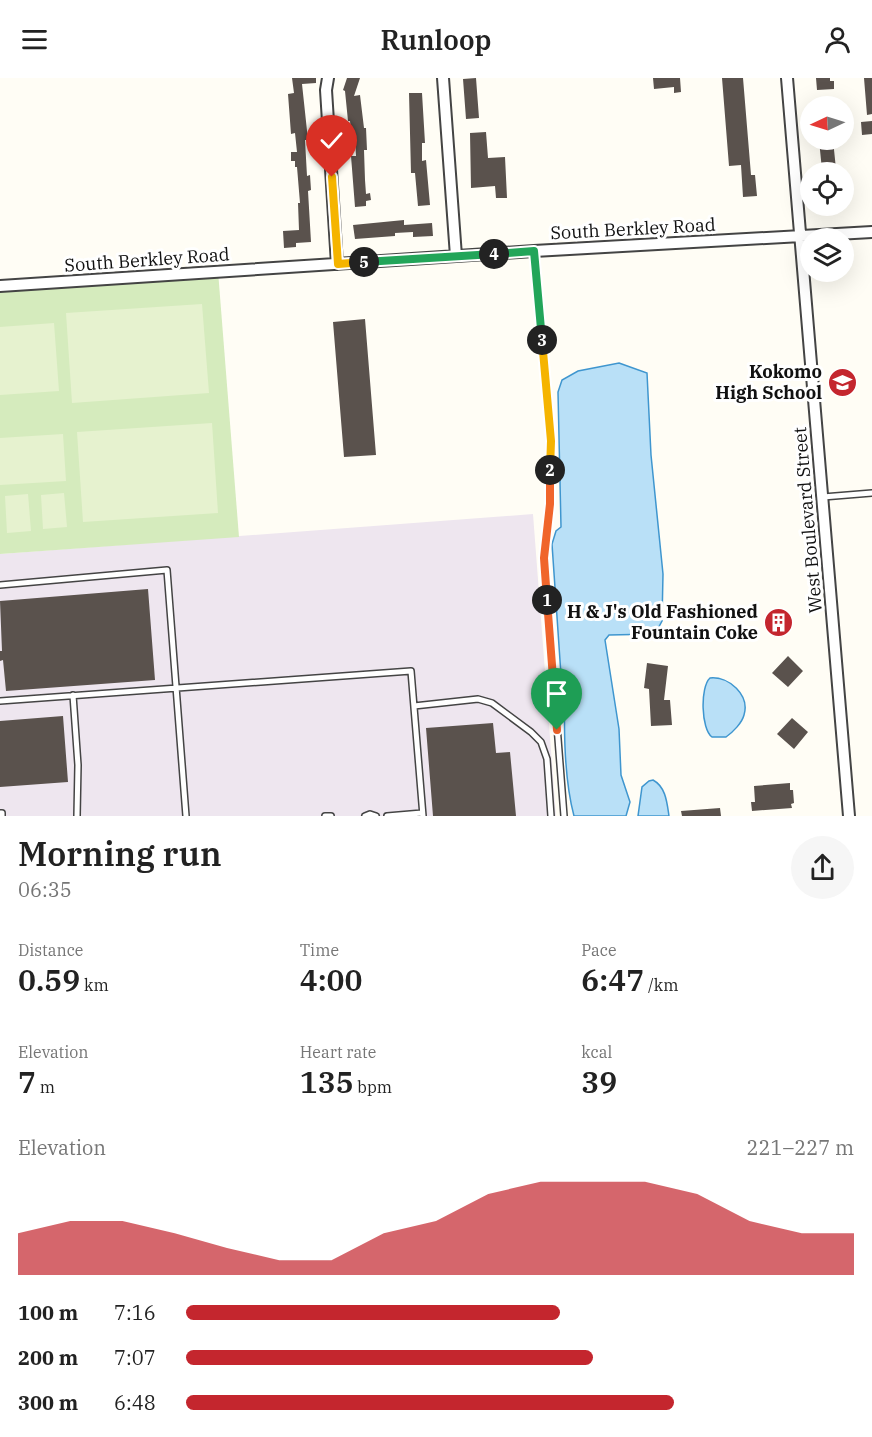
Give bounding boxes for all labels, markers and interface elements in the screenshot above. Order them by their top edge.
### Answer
text: Runloop [381,22,491,57]
icon: menu [18,23,51,56]
icon: person [821,23,854,56]
north arrow [800,96,854,150]
map controls [800,96,854,282]
pin [306,115,357,177]
icon: check [315,124,348,157]
button: locate [800,162,854,216]
street label: South Berkley Road [550,213,716,244]
button: layers [800,228,854,282]
pin: 4 [479,239,509,269]
street label: South Berkley Road [64,242,230,277]
text: 4 [489,244,499,264]
pin: 5 [349,247,379,277]
text: 5 [359,252,369,272]
pin: 3 [527,325,557,355]
text: 3 [537,330,547,350]
place label: Kokomo High School [715,360,822,404]
school or university icon: Kokomo High School [827,366,859,398]
street label: West Boulevard Street [788,426,827,614]
pin: 2 [535,455,565,485]
text: 2 [545,460,555,480]
pin: 1 [532,585,562,615]
text: 1 [542,590,552,610]
place label: H & J's Old Fashioned Fountain Coke [567,600,758,644]
building icon: H & J's Old Fashioned Fountain Coke [763,606,795,638]
pin [531,668,582,730]
icon: arrive [540,677,573,710]
text: Morning run [18,832,221,875]
button: share [791,836,854,899]
text: 06:35 [18,876,72,903]
text: Distance [18,940,83,960]
text: Time [300,940,339,960]
text: Pace [581,940,617,960]
text: 0.59 [18,960,80,999]
text: 4:00 [300,960,363,999]
text: 6:47 [581,960,644,999]
text: km [80,975,109,995]
text: /km [644,975,678,995]
text: Elevation [18,1042,88,1062]
text: Heart rate [300,1042,376,1062]
text: kcal [581,1042,612,1062]
text: 7 [18,1062,36,1101]
text: 135 [300,1062,354,1101]
text: 39 [581,1062,617,1101]
text: m [36,1077,55,1097]
text: bpm [354,1077,392,1097]
text: Elevation [18,1134,106,1161]
text: 221–227 m [747,1134,854,1161]
text: 100 m [18,1299,78,1326]
text: 7:16 [114,1299,156,1326]
text: 200 m [18,1344,78,1371]
text: 7:07 [114,1344,156,1371]
text: 300 m [18,1389,78,1416]
text: 6:48 [114,1389,156,1416]

